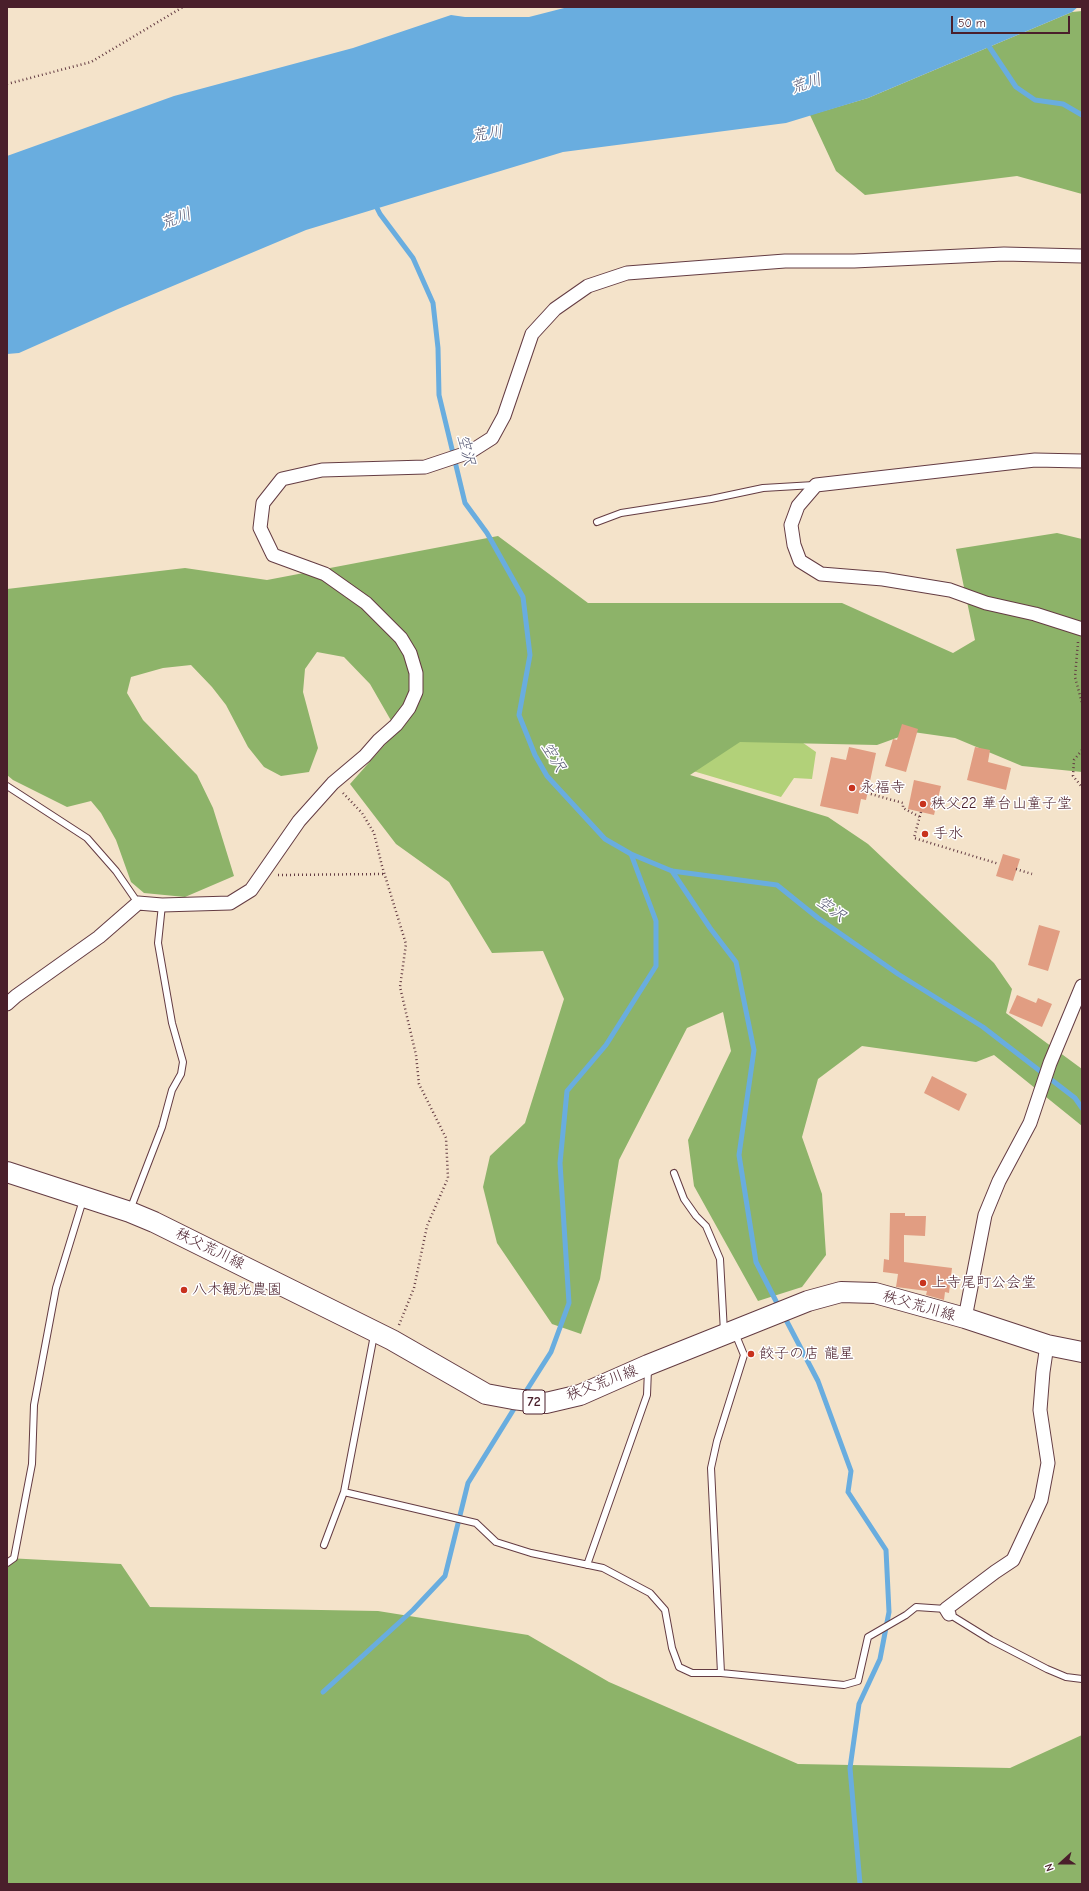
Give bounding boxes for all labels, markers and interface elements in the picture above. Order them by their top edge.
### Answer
scale bar [953,8,1072,34]
text: 50 m [958,16,986,30]
water label: 荒川 [788,70,824,98]
water label: 荒川 [470,122,504,146]
water label: 荒川 [158,205,194,233]
water label: 空沢 [453,432,479,468]
water label: 空沢 [537,738,569,776]
place label: 永福寺 [860,779,905,797]
marker: 永福寺 [847,783,857,793]
place label: 秩父22 華台山童子堂 [931,795,1072,813]
marker: 秩父22 華台山童子堂 [918,799,928,809]
place label: 手水 [933,825,963,843]
marker: 手水 [920,829,930,839]
water label: 空沢 [812,892,850,926]
street label: 秩父荒川線 [172,1224,248,1274]
place label: 上寺尾町公会堂 [931,1274,1036,1292]
marker: 上寺尾町公会堂 [918,1278,928,1288]
place label: 八木観光農園 [192,1281,282,1299]
marker: 八木観光農園 [179,1285,189,1295]
street label: 秩父荒川線 [880,1287,958,1325]
place label: 餃子の店 龍星 [759,1345,854,1363]
marker: 餃子の店 龍星 [746,1349,756,1359]
street label: 秩父荒川線 [564,1361,640,1405]
road number: 72 [523,1390,545,1414]
north arrow [1041,1843,1081,1883]
text: N [1042,1862,1057,1873]

